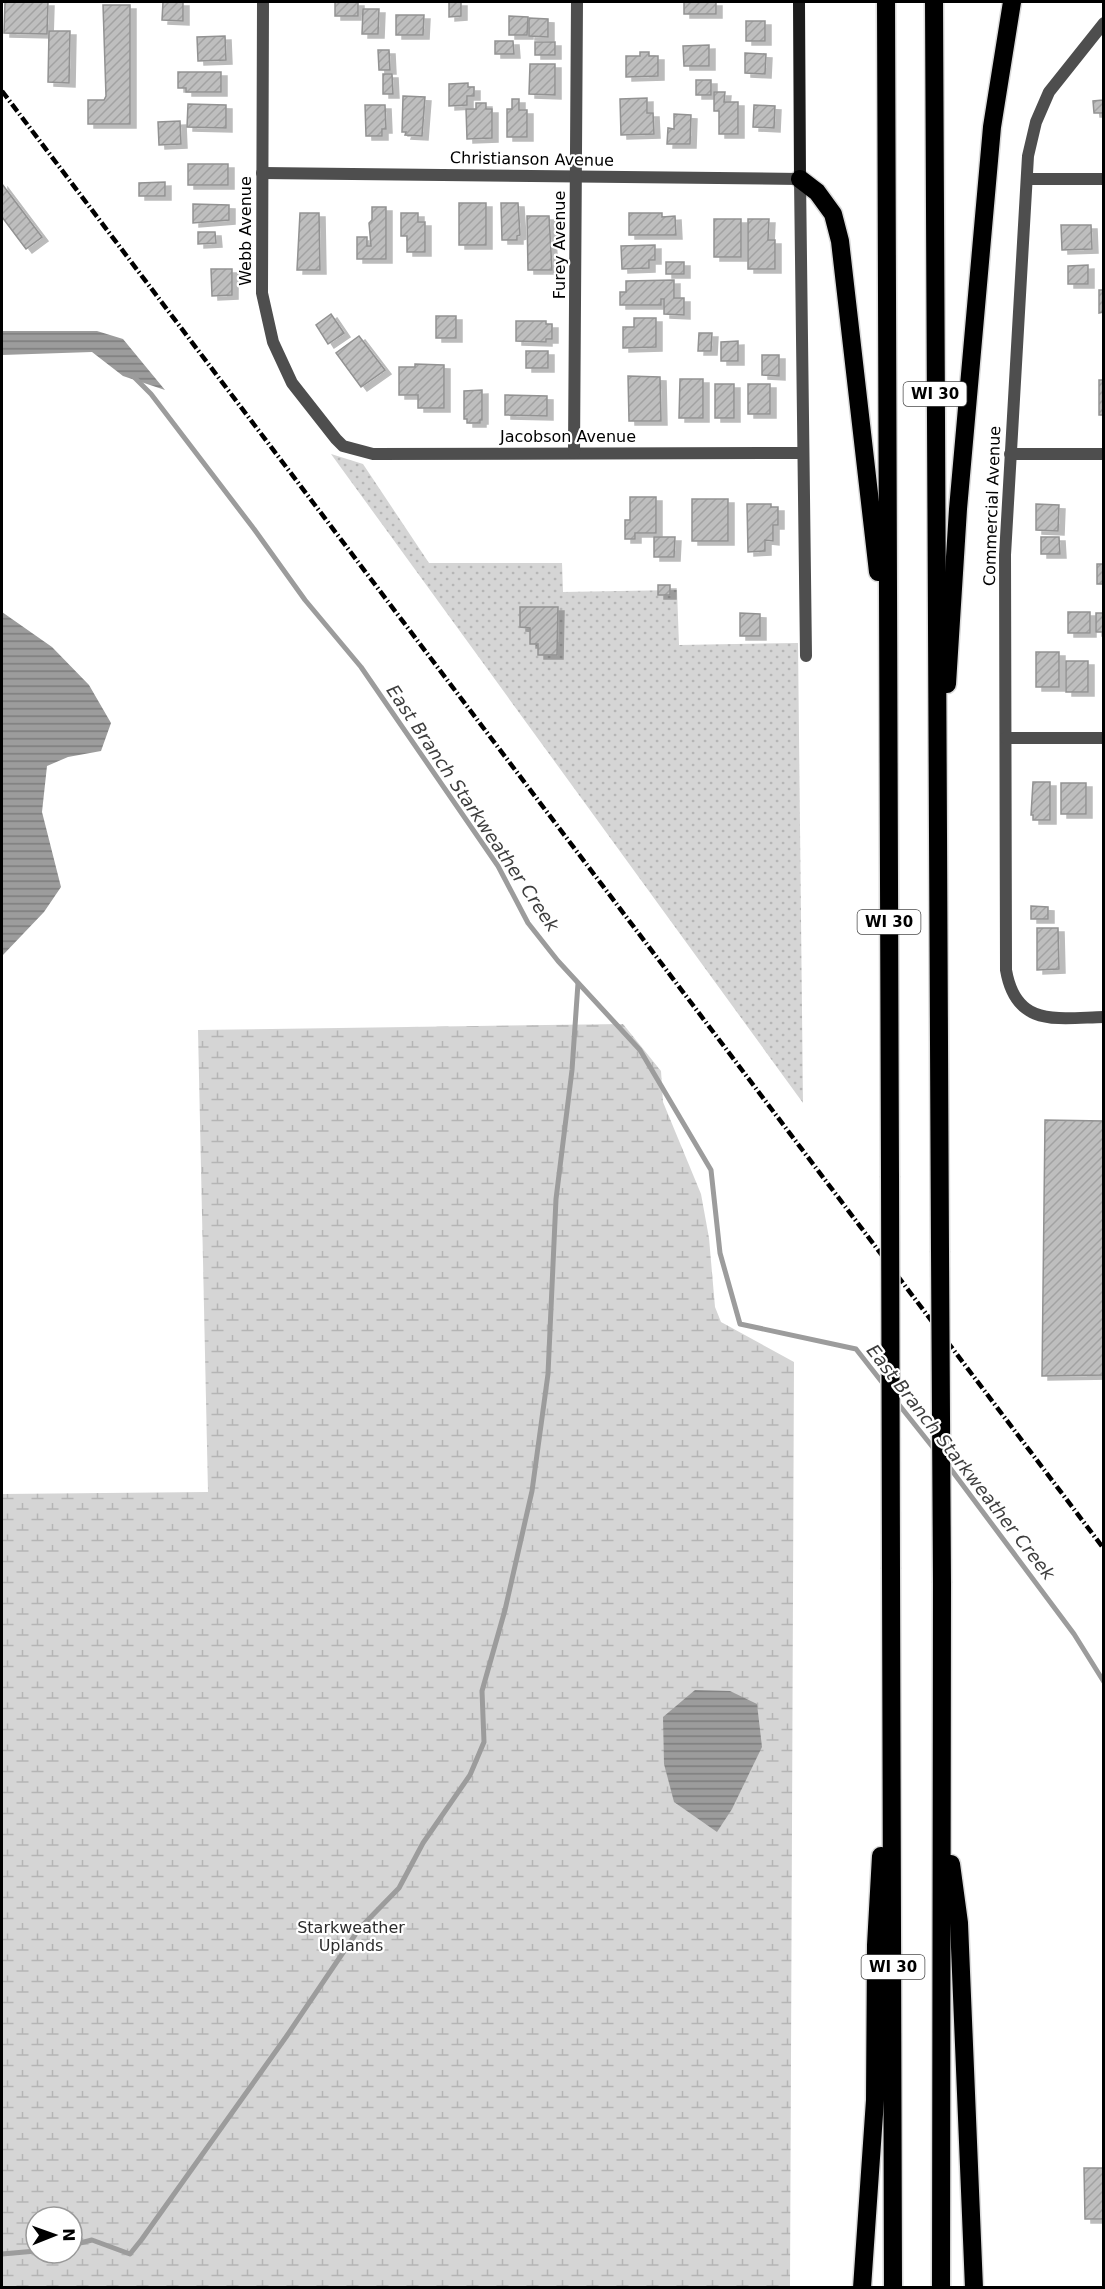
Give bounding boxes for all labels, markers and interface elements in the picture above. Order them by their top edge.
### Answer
street label: Christianson Avenue [450,148,614,170]
street label: Webb Avenue [236,176,255,286]
street label: Furey Avenue [550,191,569,299]
road number: WI 30 [904,382,966,406]
street label: Commercial Avenue [980,426,1004,586]
street label: Jacobson Avenue [499,427,636,446]
water label: East Branch Starkweather Creek [382,681,565,937]
road number: WI 30 [858,910,920,934]
water label: East Branch Starkweather Creek [862,1340,1060,1585]
park label: Starkweather Uplands [297,1918,405,1955]
road number: WI 30 [862,1955,924,1979]
north arrow [24,2205,84,2265]
text: N [59,2228,78,2242]

